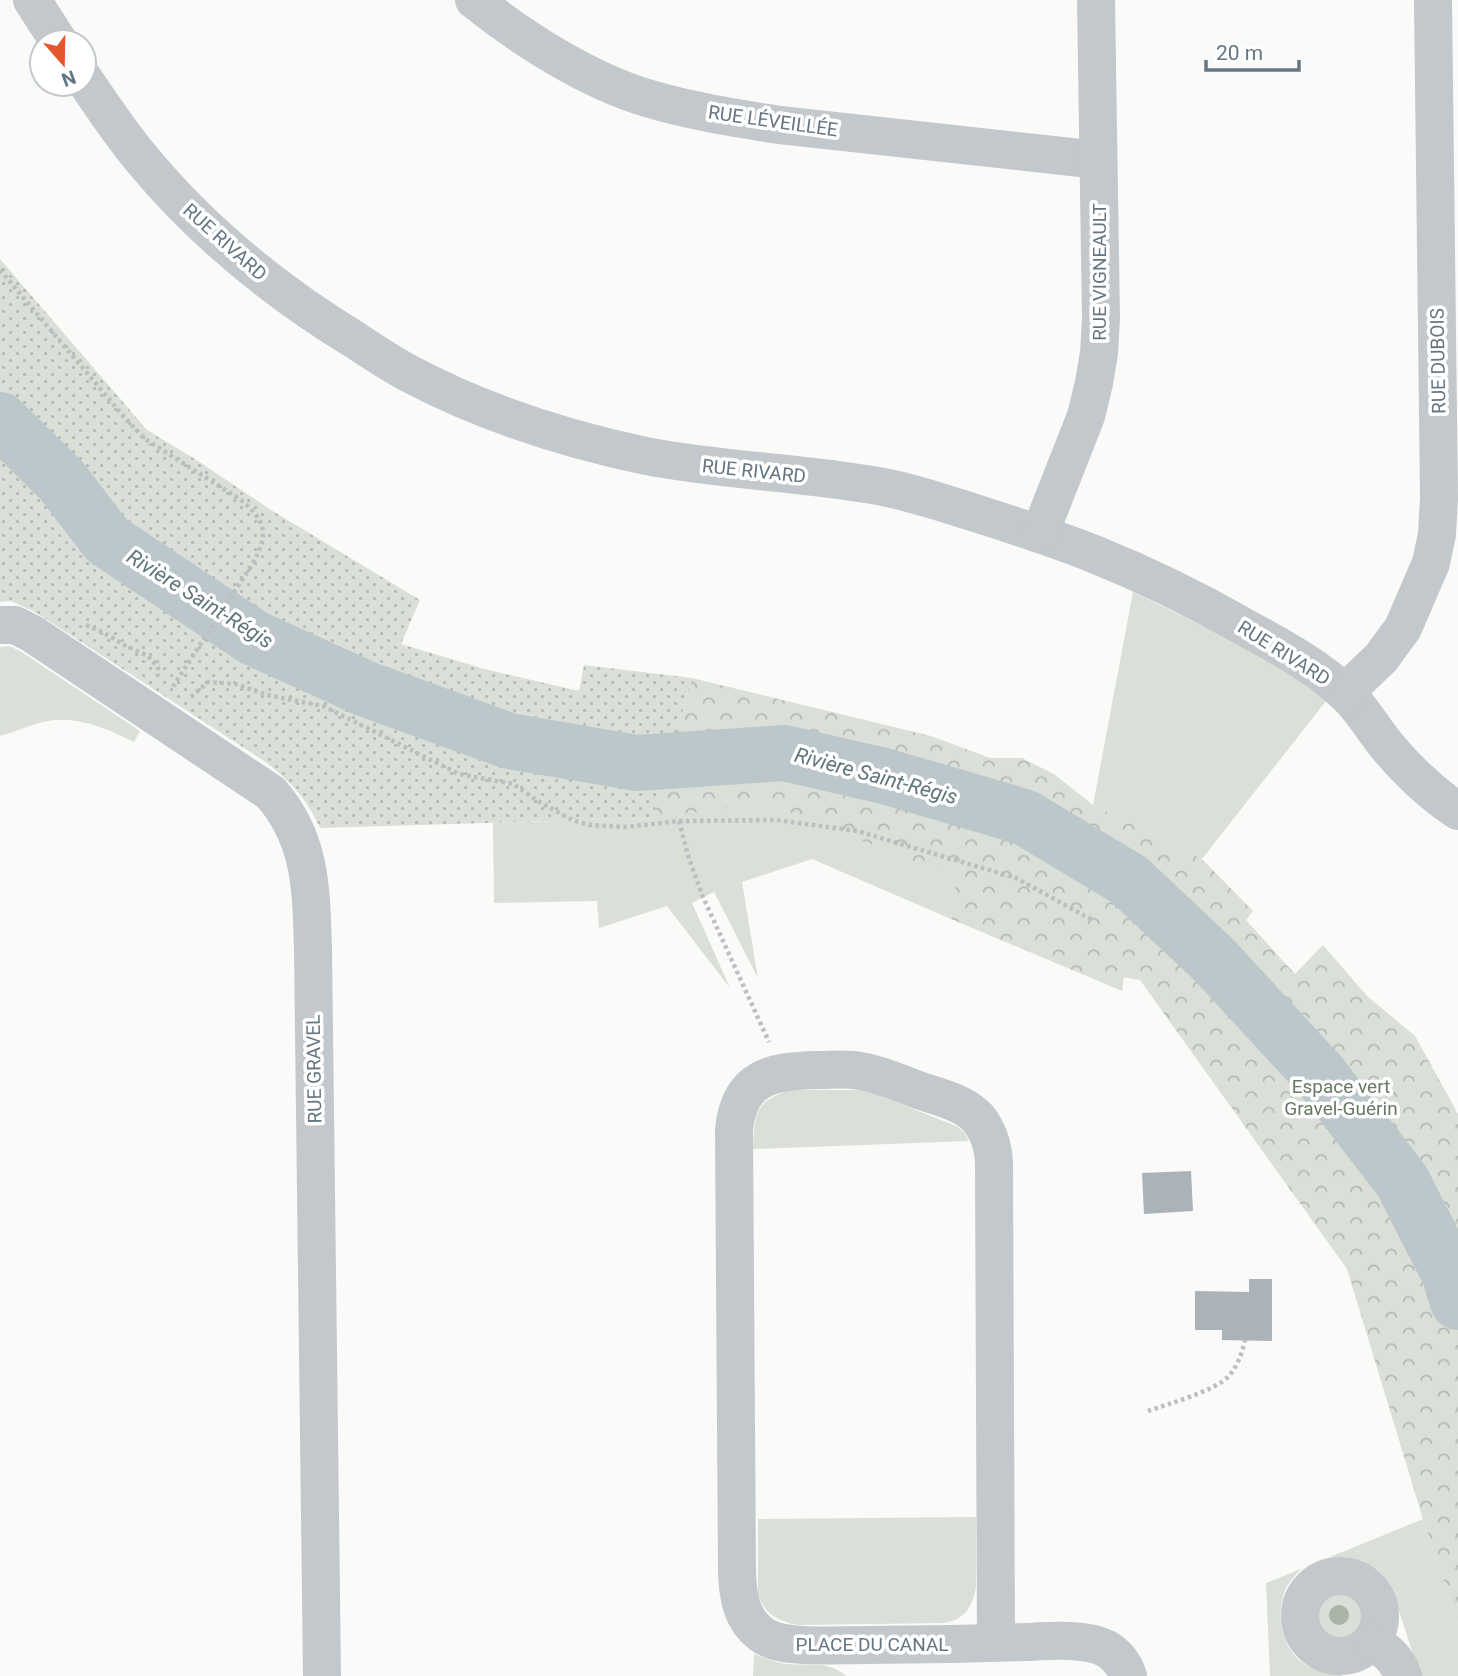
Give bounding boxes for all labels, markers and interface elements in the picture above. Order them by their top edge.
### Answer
north arrow [28,28,98,98]
scale bar [1206,28,1299,72]
text: 20 m [1216,41,1263,65]
text: N [58,65,79,92]
street label: RUE LÉVEILLÉE [707,101,840,142]
street label: RUE RIVARD [179,199,271,285]
street label: RUE VIGNEAULT [1088,203,1111,341]
street label: RUE DUBOIS [1426,308,1450,414]
street label: RUE RIVARD [701,454,807,488]
water label: Rivière Saint-Régis [123,544,277,654]
street label: RUE RIVARD [1234,616,1334,690]
water label: Rivière Saint-Régis [792,743,960,809]
street label: RUE GRAVEL [302,1014,326,1124]
park label: Espace vert Gravel-Guérin [1284,1075,1398,1120]
street label: PLACE DU CANAL [795,1633,949,1656]

